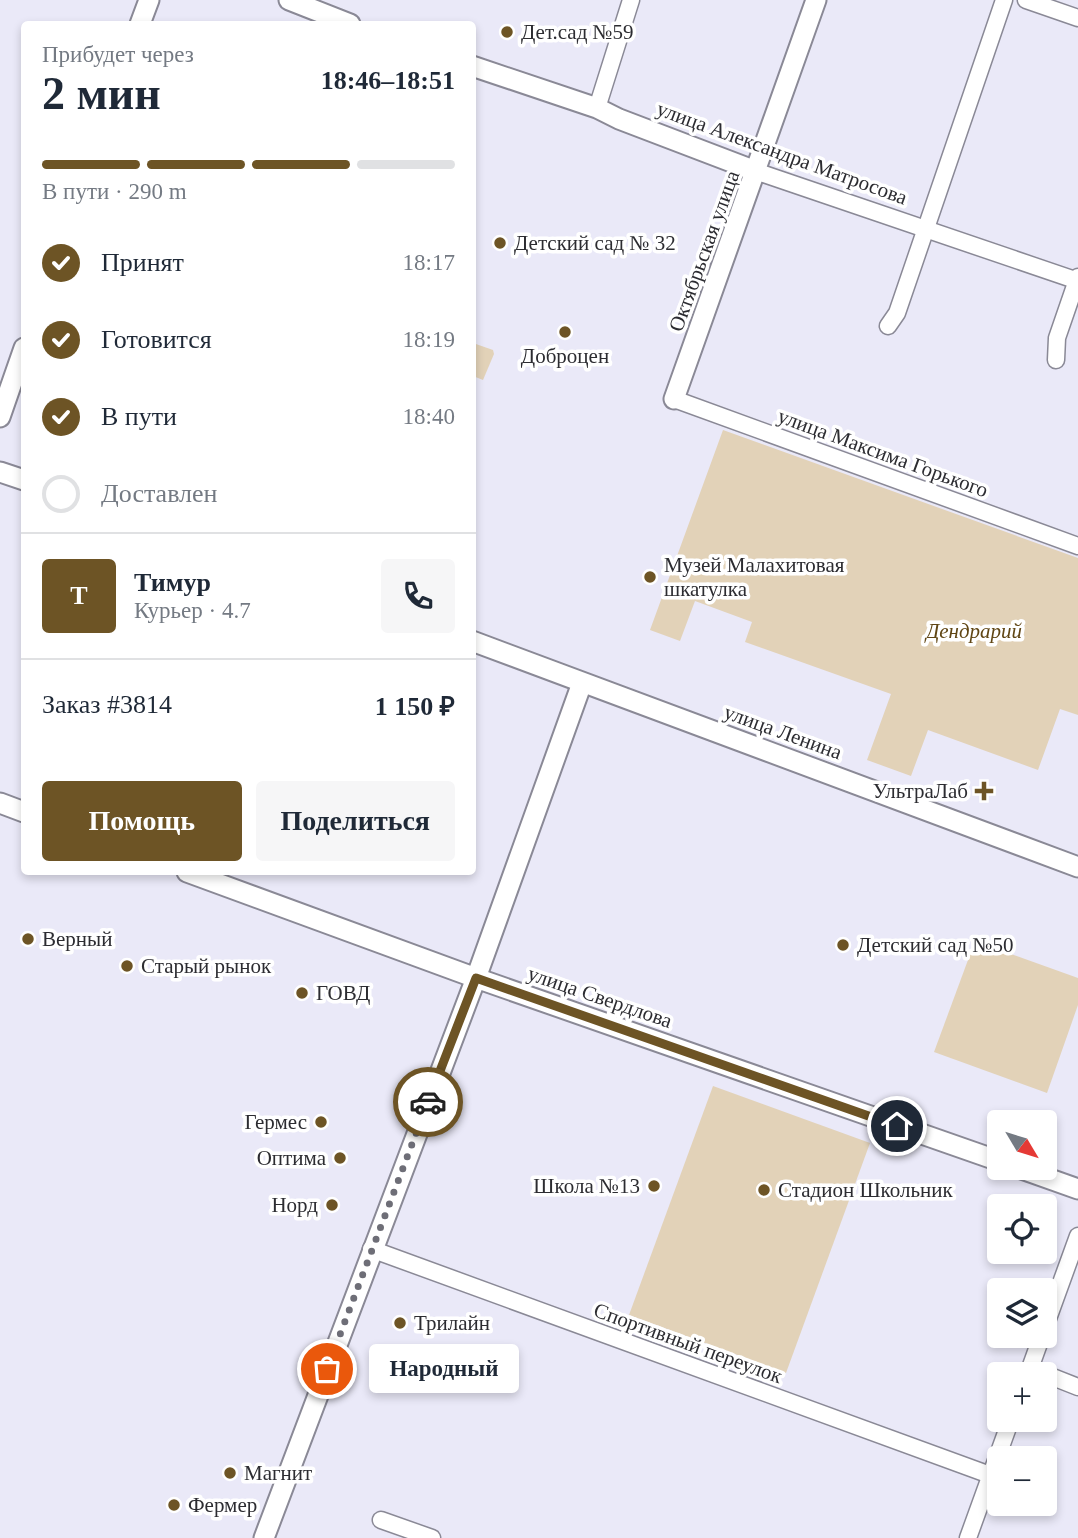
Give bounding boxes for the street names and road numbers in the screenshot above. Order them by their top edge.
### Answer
street label: улица Александра Матросова [653,96,911,210]
street label: Октябрьская улица [664,167,745,335]
street label: улица Максима Горького [775,404,991,502]
street label: улица Ленина [721,700,846,765]
street label: улица Свердлова [525,961,676,1033]
street label: Спортивный переулок [591,1298,786,1389]

